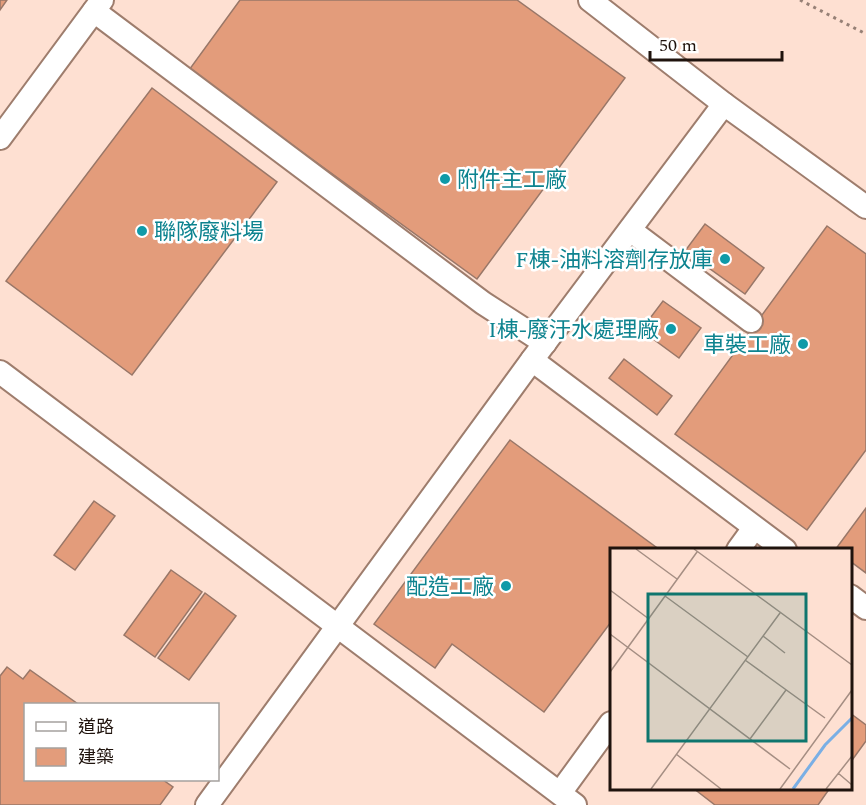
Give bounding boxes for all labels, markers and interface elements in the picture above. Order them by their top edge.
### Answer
scale bar [650,24,782,62]
text: 50 m [659,32,697,59]
place label: 附件主工廠 [457,164,567,197]
marker: 附件主工廠 [438,172,452,186]
place label: 聯隊廢料場 [154,216,264,249]
marker: 聯隊廢料場 [135,224,149,238]
place label: F棟-油料溶劑存放庫 [515,244,713,277]
marker: F棟-油料溶劑存放庫 [718,252,732,266]
place label: I棟-廢汙水處理廠 [488,314,659,347]
marker: I棟-廢汙水處理廠 [664,322,678,336]
place label: 車裝工廠 [703,329,791,362]
marker: 車裝工廠 [796,337,810,351]
inset map [610,548,851,790]
place label: 配造工廠 [406,571,494,604]
marker: 配造工廠 [499,579,513,593]
legend [24,703,219,781]
text: 道路 [78,714,114,741]
text: 建築 [78,744,114,771]

